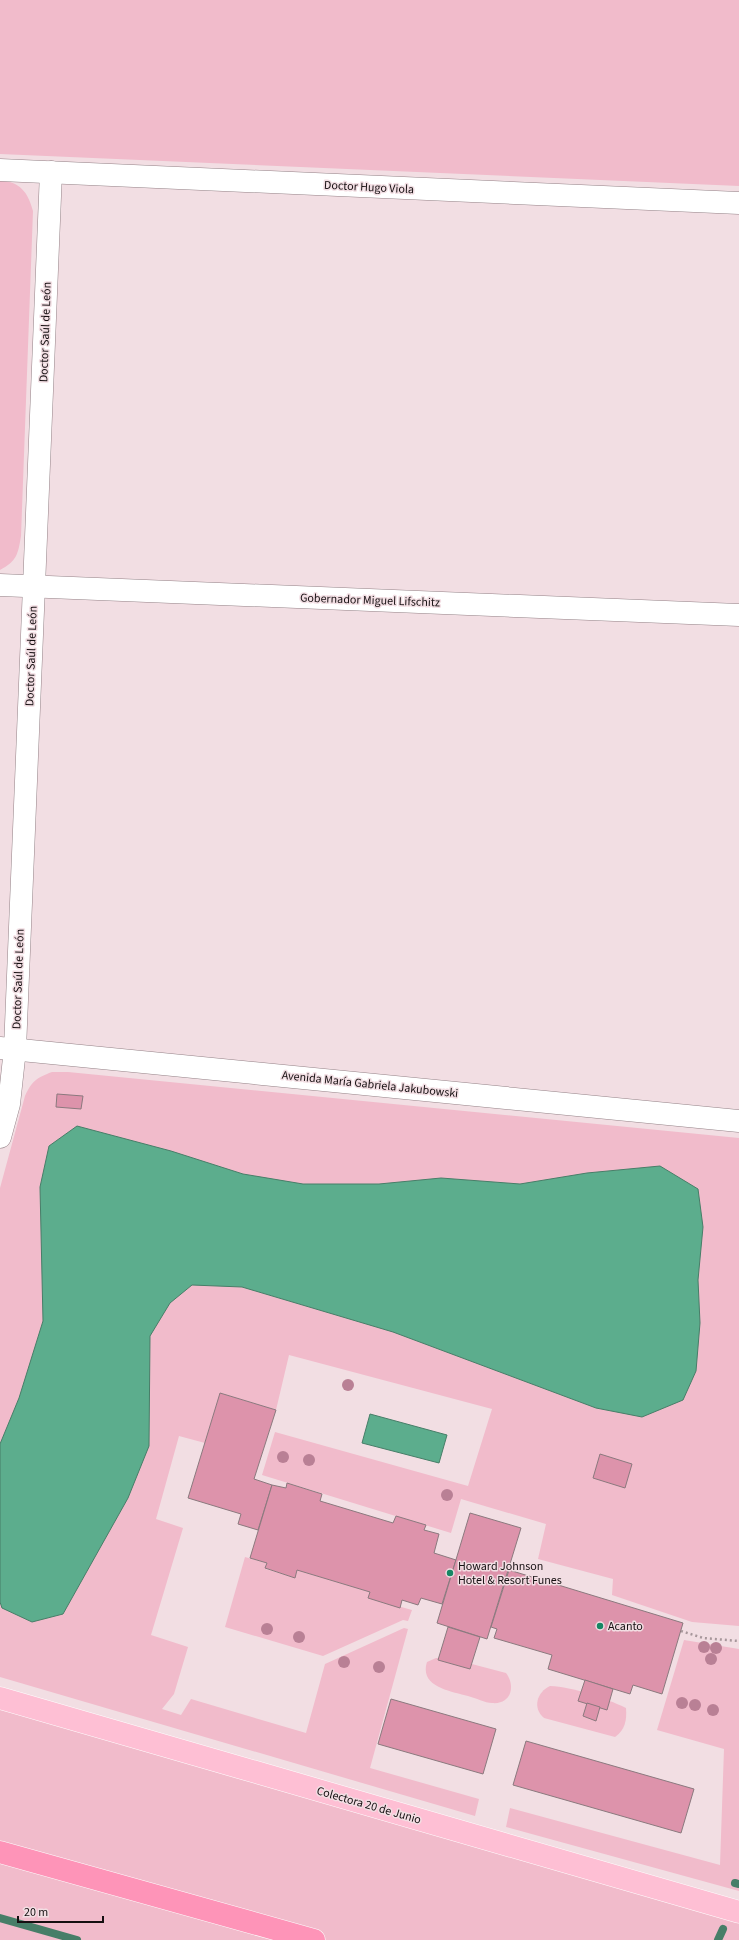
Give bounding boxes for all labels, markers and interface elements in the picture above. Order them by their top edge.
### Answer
street label: Doctor Hugo Viola [324,177,414,198]
street label: Doctor Saúl de León [35,282,56,382]
street label: Gobernador Miguel Lifschitz [300,590,440,611]
street label: Doctor Saúl de León [21,606,42,706]
street label: Doctor Saúl de León [8,929,29,1029]
street label: Avenida María Gabriela Jakubowski [281,1067,459,1102]
place label: Howard Johnson Hotel & Resort Funes [458,1558,562,1589]
marker: Howard Johnson Hotel & Resort Funes [445,1568,455,1578]
place label: Acanto [608,1618,643,1635]
marker: Acanto [595,1621,605,1631]
street label: Colectora 20 de Junio [315,1782,423,1829]
scale bar [18,1898,103,1924]
text: 20 m [24,1904,48,1921]

